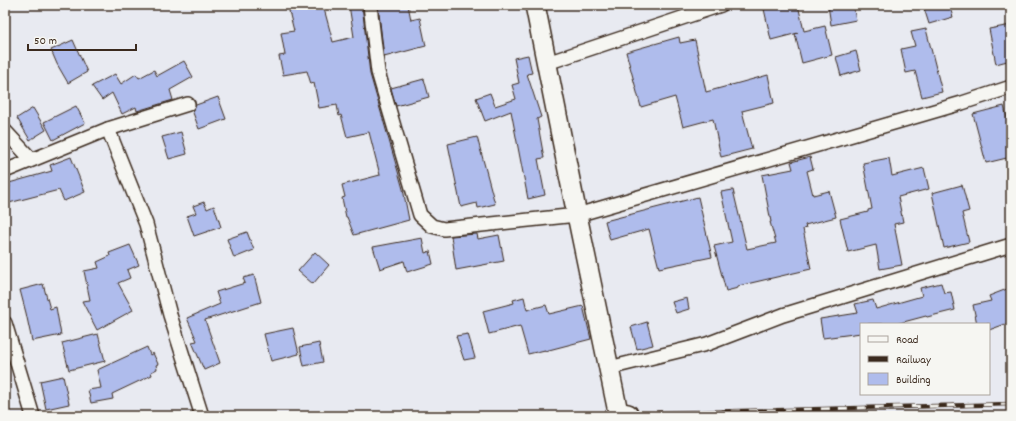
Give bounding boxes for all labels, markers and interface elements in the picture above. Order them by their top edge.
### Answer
scale bar [28,26,136,52]
text: 50 m [34,33,57,50]
legend [860,323,990,395]
text: Road [896,332,918,349]
text: Railway [896,352,932,369]
text: Building [896,372,931,389]

